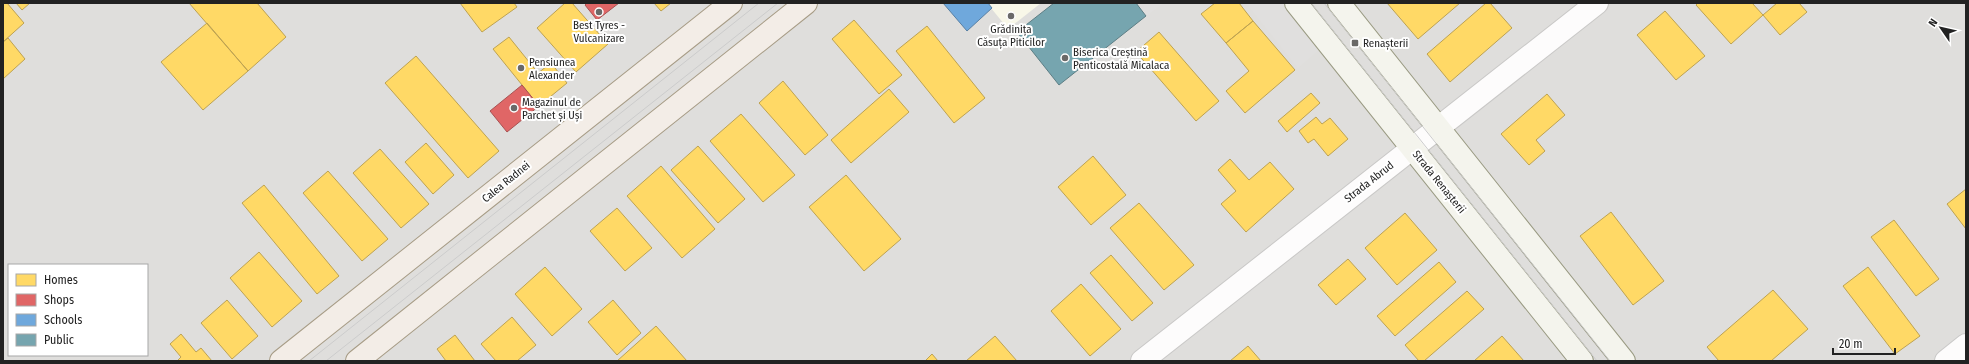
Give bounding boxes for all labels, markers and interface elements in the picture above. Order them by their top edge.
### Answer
marker: Best Tyres - Vulcanizare [594,7,604,17]
north arrow [1921,8,1961,48]
marker: Grădinița Căsuța Piticilor [1006,11,1016,21]
text: N [1926,16,1940,29]
place label: Best Tyres - Vulcanizare [573,19,625,45]
place label: Grădinița Căsuța Piticilor [977,23,1045,49]
place label: Renașterii [1363,37,1409,50]
marker: Renașterii [1350,38,1360,48]
place label: Biserica Creștină Penticostală Micalaca [1073,46,1169,72]
marker: Biserica Creștină Penticostală Micalaca [1060,53,1070,63]
place label: Pensiunea Alexander [529,56,575,82]
marker: Pensiunea Alexander [516,63,526,73]
place label: Magazinul de Parchet și Uși [522,96,582,122]
marker: Magazinul de Parchet și Uși [509,103,519,113]
street label: Strada Renașterii [1410,148,1468,216]
street label: Calea Radnei [479,159,533,205]
street label: Strada Abrud [1342,159,1396,205]
legend [8,264,148,356]
text: Homes [44,273,78,287]
text: Shops [44,293,74,307]
text: Schools [44,313,82,327]
scale bar [1833,330,1895,356]
text: Public [44,333,74,347]
text: 20 m [1839,337,1863,351]

